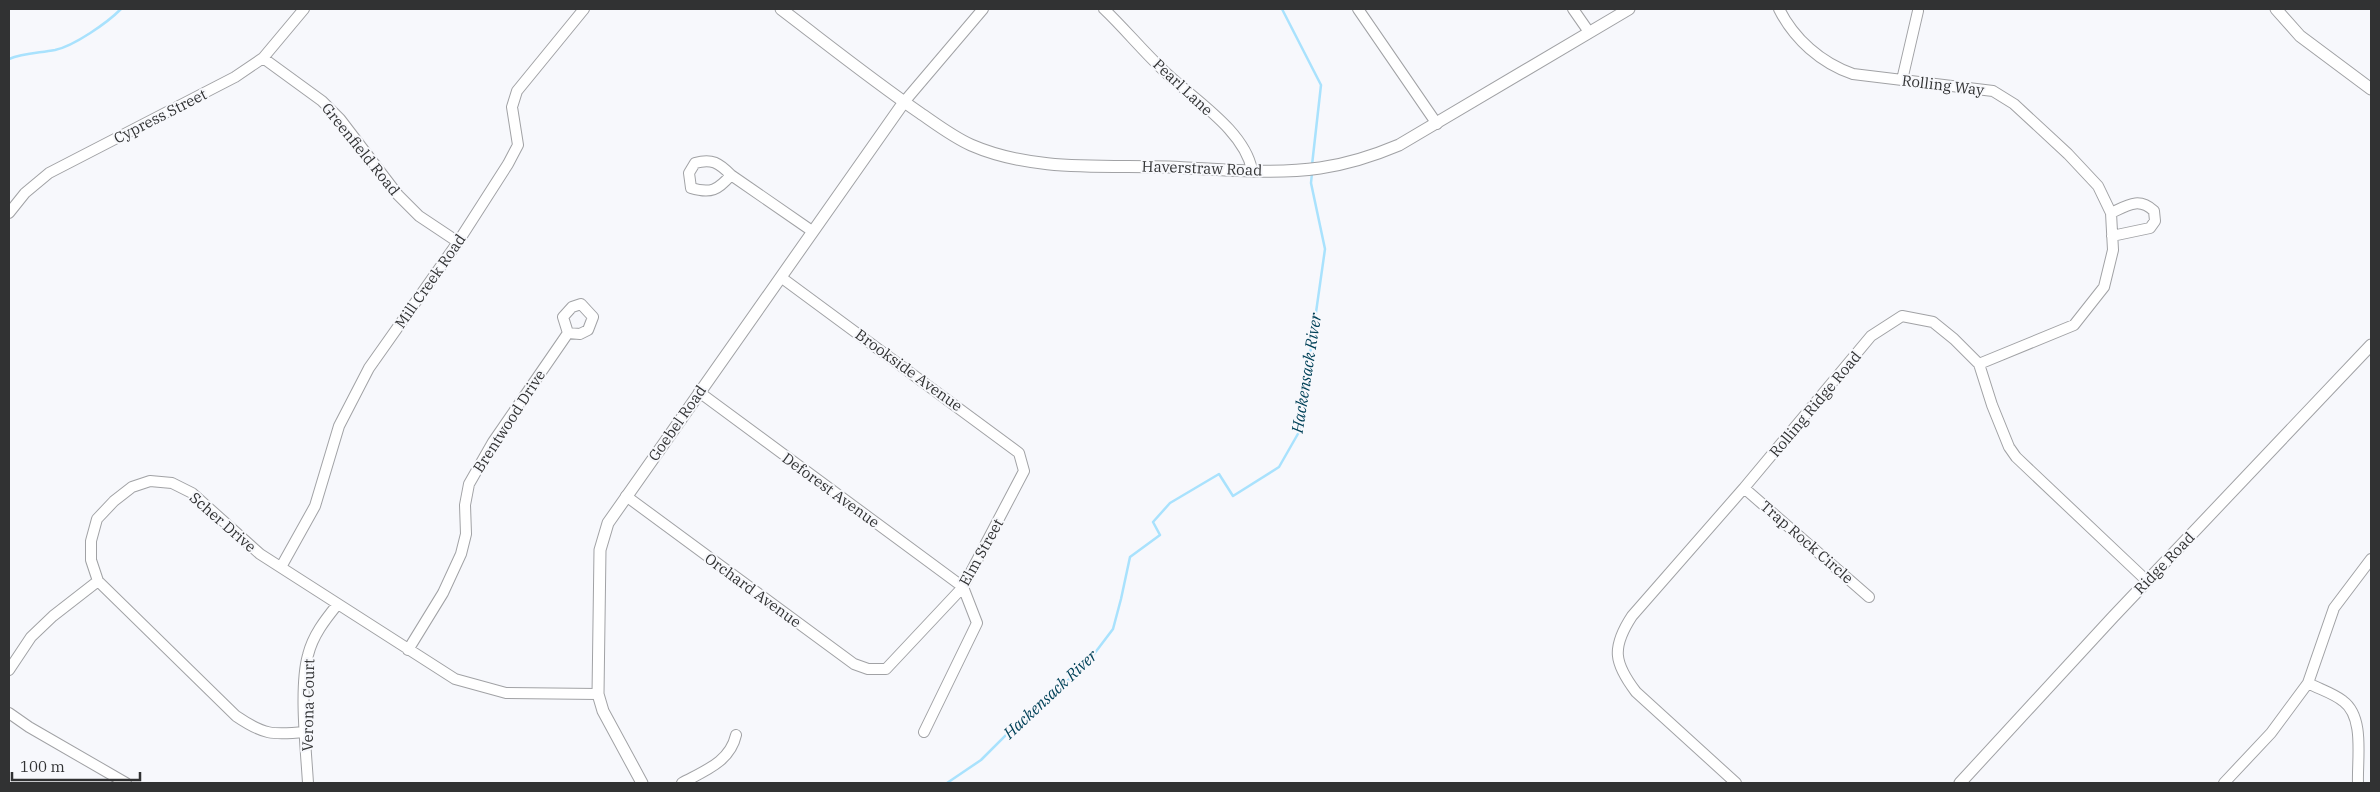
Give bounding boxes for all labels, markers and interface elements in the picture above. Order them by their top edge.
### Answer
street label: Pearl Lane [1149,55,1217,119]
street label: Rolling Way [1901,71,1985,99]
street label: Cypress Street [110,84,210,148]
street label: Greenfield Road [318,99,404,199]
street label: Haverstraw Road [1141,156,1263,180]
street label: Mill Creek Road [391,230,469,332]
water label: Hackensack River [1286,311,1326,435]
street label: Brookside Avenue [852,325,966,415]
street label: Rolling Ridge Road [1765,347,1865,461]
street label: Brentwood Drive [469,366,549,476]
street label: Goebel Road [644,381,710,465]
street label: Deforest Avenue [779,448,883,532]
street label: Scher Drive [186,488,260,556]
street label: Trap Rock Circle [1757,496,1857,588]
street label: Elm Street [955,515,1007,589]
street label: Ridge Road [2130,528,2198,598]
street label: Orchard Avenue [701,549,805,631]
water label: Hackensack River [998,645,1102,743]
street label: Verona Court [298,658,318,752]
scale bar [12,750,140,782]
text: 100 m [20,757,65,776]

